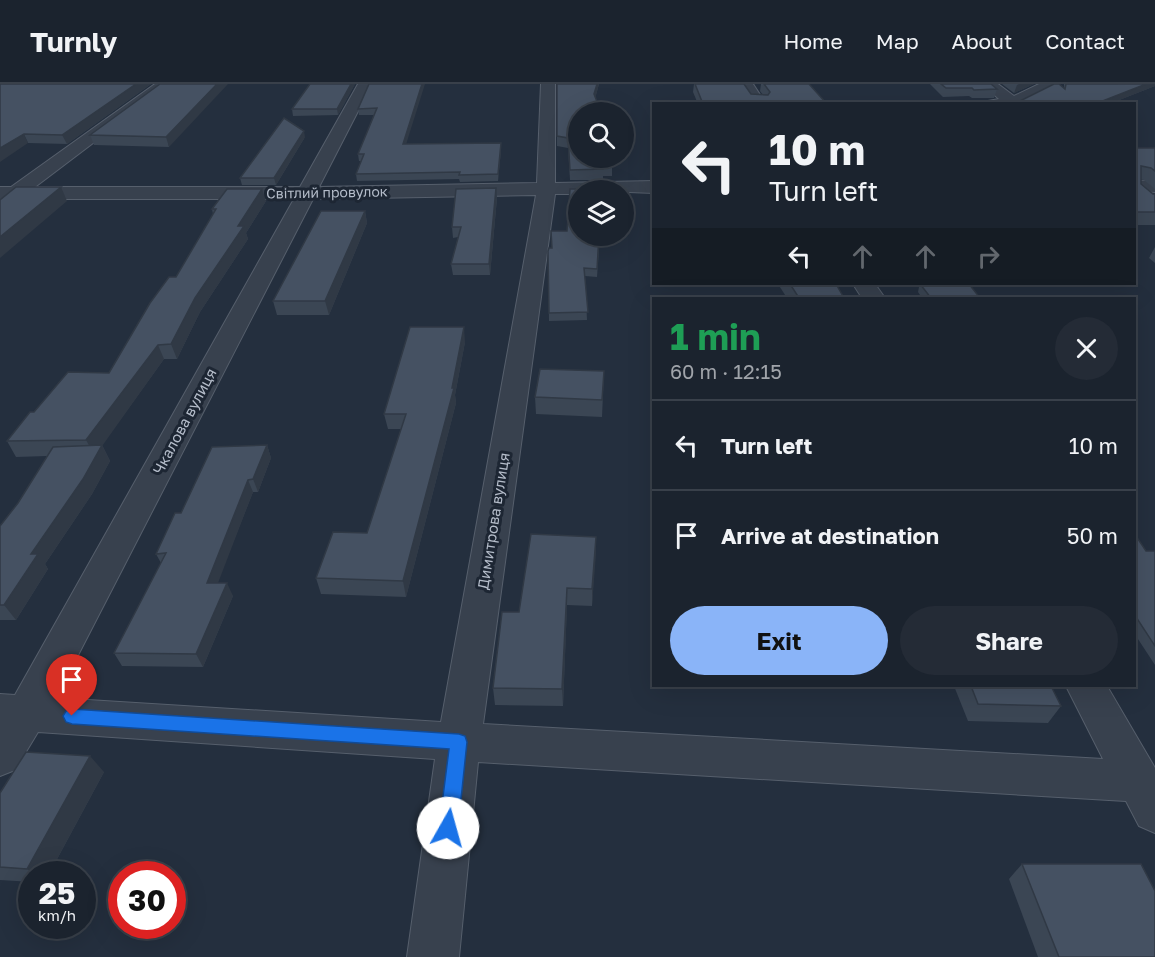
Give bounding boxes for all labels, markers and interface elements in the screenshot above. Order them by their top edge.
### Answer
text: Turnly [30,25,117,58]
text: Home [783,28,843,54]
text: Map [876,28,919,54]
text: About [952,28,1012,54]
text: Contact [1045,28,1125,54]
map controls [568,102,634,246]
button: search [568,102,634,168]
text: 10 m [769,124,865,174]
icon: left [670,126,748,204]
text: Turn left [769,175,878,207]
button: layers [568,180,634,246]
street label: Світлий провулок [266,182,388,202]
icon: left [783,240,816,273]
icon: ahead [846,240,879,273]
icon: ahead [909,240,942,273]
icon: right [972,240,1005,273]
text: 1 min [670,315,761,358]
button: close [1055,317,1118,380]
text: 60 m · 12:15 [670,359,782,383]
street label: Чкалова вулиця [148,365,220,477]
icon: left [670,429,703,462]
text: Turn left [721,432,812,459]
text: 10 m [1069,432,1118,459]
street label: Димитрова вулиця [473,451,513,591]
icon: arrive [670,519,703,552]
text: Arrive at destination [721,522,939,549]
text: 50 m [1067,522,1118,549]
button: Exit [670,606,888,675]
button: Share [900,606,1118,675]
pin [46,654,97,716]
icon: arrive [55,663,88,696]
position arrow [416,796,480,860]
speed limit sign: 30 [108,861,186,939]
text: 25 [39,875,75,911]
text: km/h [38,906,76,924]

